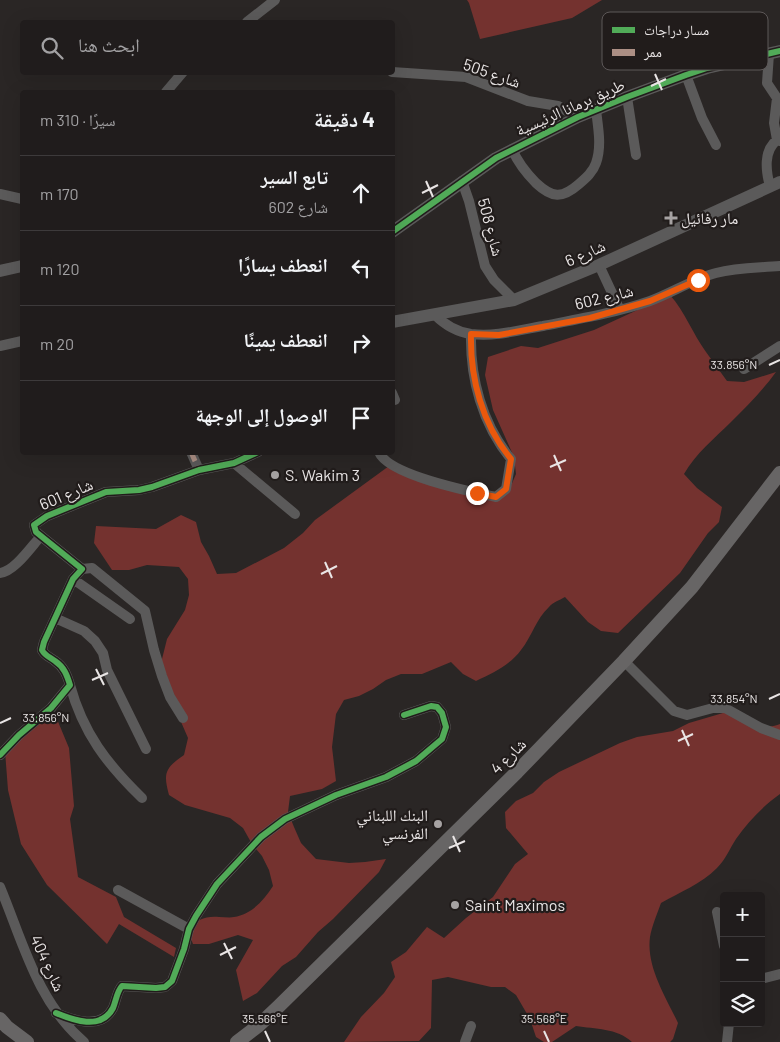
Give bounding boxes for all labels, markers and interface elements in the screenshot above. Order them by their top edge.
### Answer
legend [602,12,768,70]
search box [20,20,395,75]
text: مسار دراجات [644,21,709,39]
text: ابحث هنا [78,33,140,56]
icon: search [38,34,66,62]
text: ممر [643,43,662,61]
street label: شارع 505 [460,54,523,93]
street label: طريق برمانا الرئيسية [512,74,628,141]
text: 4 دقيقة [314,106,375,131]
text: سيرًا · 310 m [40,110,116,129]
text: تابع السير [261,165,328,188]
icon: ahead [347,179,375,207]
text: 170 m [40,184,79,203]
street label: شارع 508 [473,196,508,258]
text: شارع 602 [269,197,328,216]
place label: مار رفائيل [681,208,738,229]
marker: مار رفائيل [665,212,677,224]
street label: شارع 6 [562,235,609,272]
text: انعطف يسارًا [238,253,328,276]
icon: left [347,254,375,282]
text: 120 m [40,259,80,278]
route start [687,269,710,292]
street label: شارع 602 [573,280,636,315]
text: انعطف يمينًا [244,328,328,351]
icon: right [347,329,375,357]
text: 20 m [40,334,74,353]
text: 33.856°N [711,357,757,371]
text: الوصول إلى الوجهة [195,403,328,426]
icon: arrive [347,404,375,432]
place label: S. Wakim 3 [285,465,360,484]
marker: S. Wakim 3 [269,469,281,481]
street label: شارع 601 [36,474,96,515]
route end [466,482,489,505]
text: 33.854°N [710,691,758,705]
text: 33.856°N [23,710,69,724]
street label: شارع 4 [486,734,531,779]
place label: البنك اللبناني الفرنسي [357,805,428,846]
marker: البنك اللبناني الفرنسي [432,818,444,830]
map controls [720,892,765,1027]
button: + [720,892,765,937]
place label: Saint Maximos [465,895,565,914]
marker: Saint Maximos [449,899,461,911]
street label: شارع 404 [25,931,70,995]
button: − [720,937,765,982]
button: layers [720,982,765,1027]
text: 35.566°E [242,1011,288,1025]
text: 35.568°E [521,1011,567,1025]

